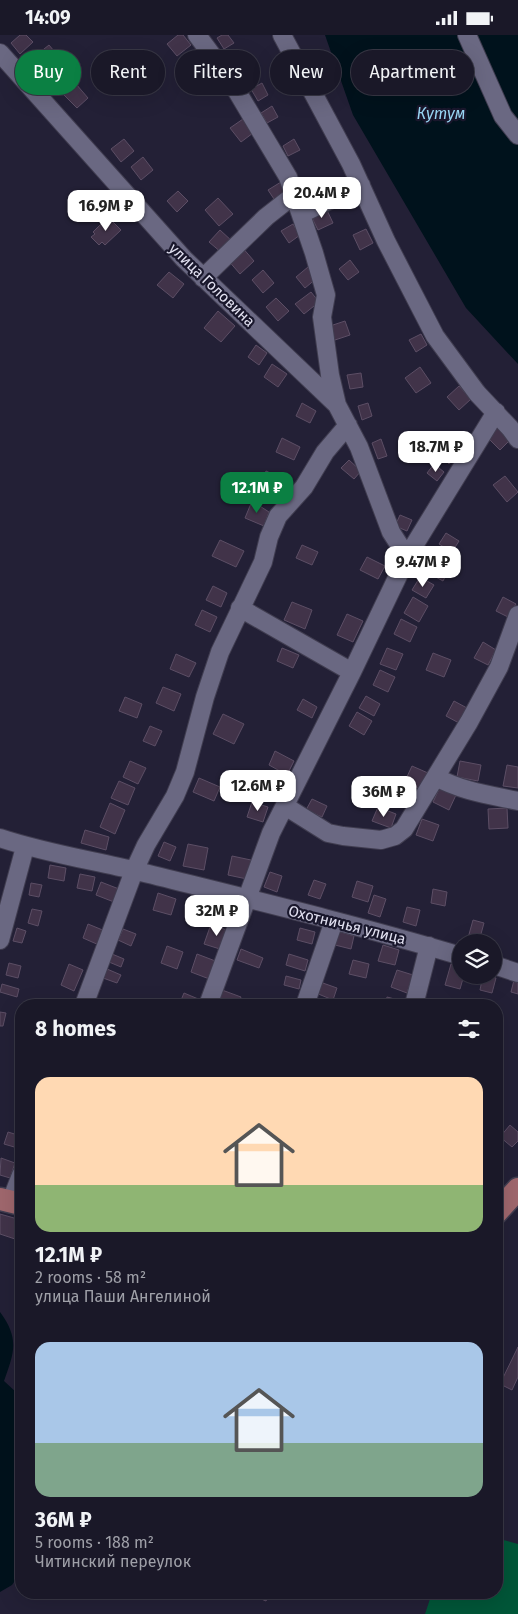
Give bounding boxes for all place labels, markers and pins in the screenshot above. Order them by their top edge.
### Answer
pin: 20.4M ₽ [276,177,368,219]
pin: 16.9M ₽ [60,189,152,232]
pin: 18.7M ₽ [390,431,482,473]
pin: 12.1M ₽ [211,471,303,514]
pin: 9.47M ₽ [377,545,469,588]
pin: 12.6M ₽ [212,769,304,812]
pin: 36M ₽ [349,775,419,818]
pin: 32M ₽ [182,895,252,937]

